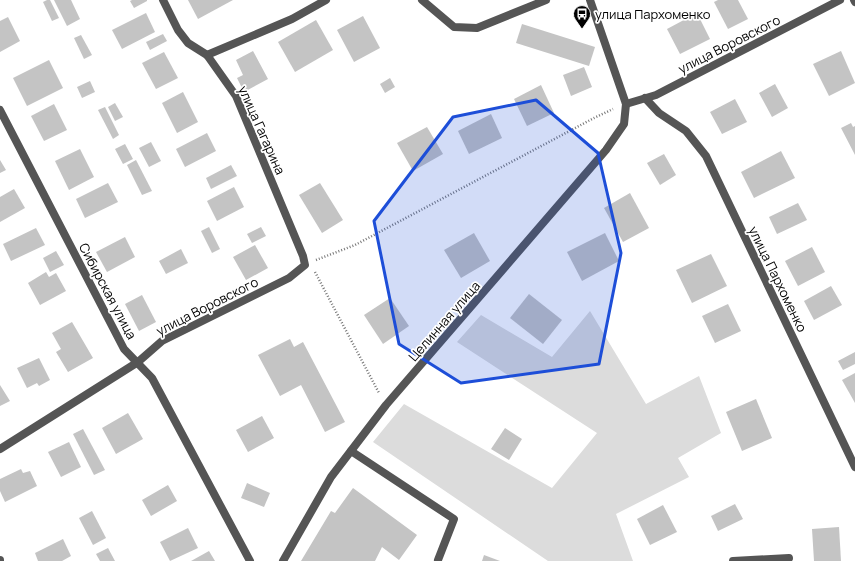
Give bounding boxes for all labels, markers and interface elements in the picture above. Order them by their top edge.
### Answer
bus stop icon: улица Пархоменко [572,4,592,29]
place label: улица Пархоменко [595,5,711,23]
street label: улица Воровского [675,10,783,77]
street label: улица Гагарина [234,83,290,177]
street label: улица Пархоменко [745,223,812,335]
street label: Сибирская улица [75,240,141,342]
street label: улица Воровского [153,272,261,339]
street label: Целинная улица [404,277,484,365]

